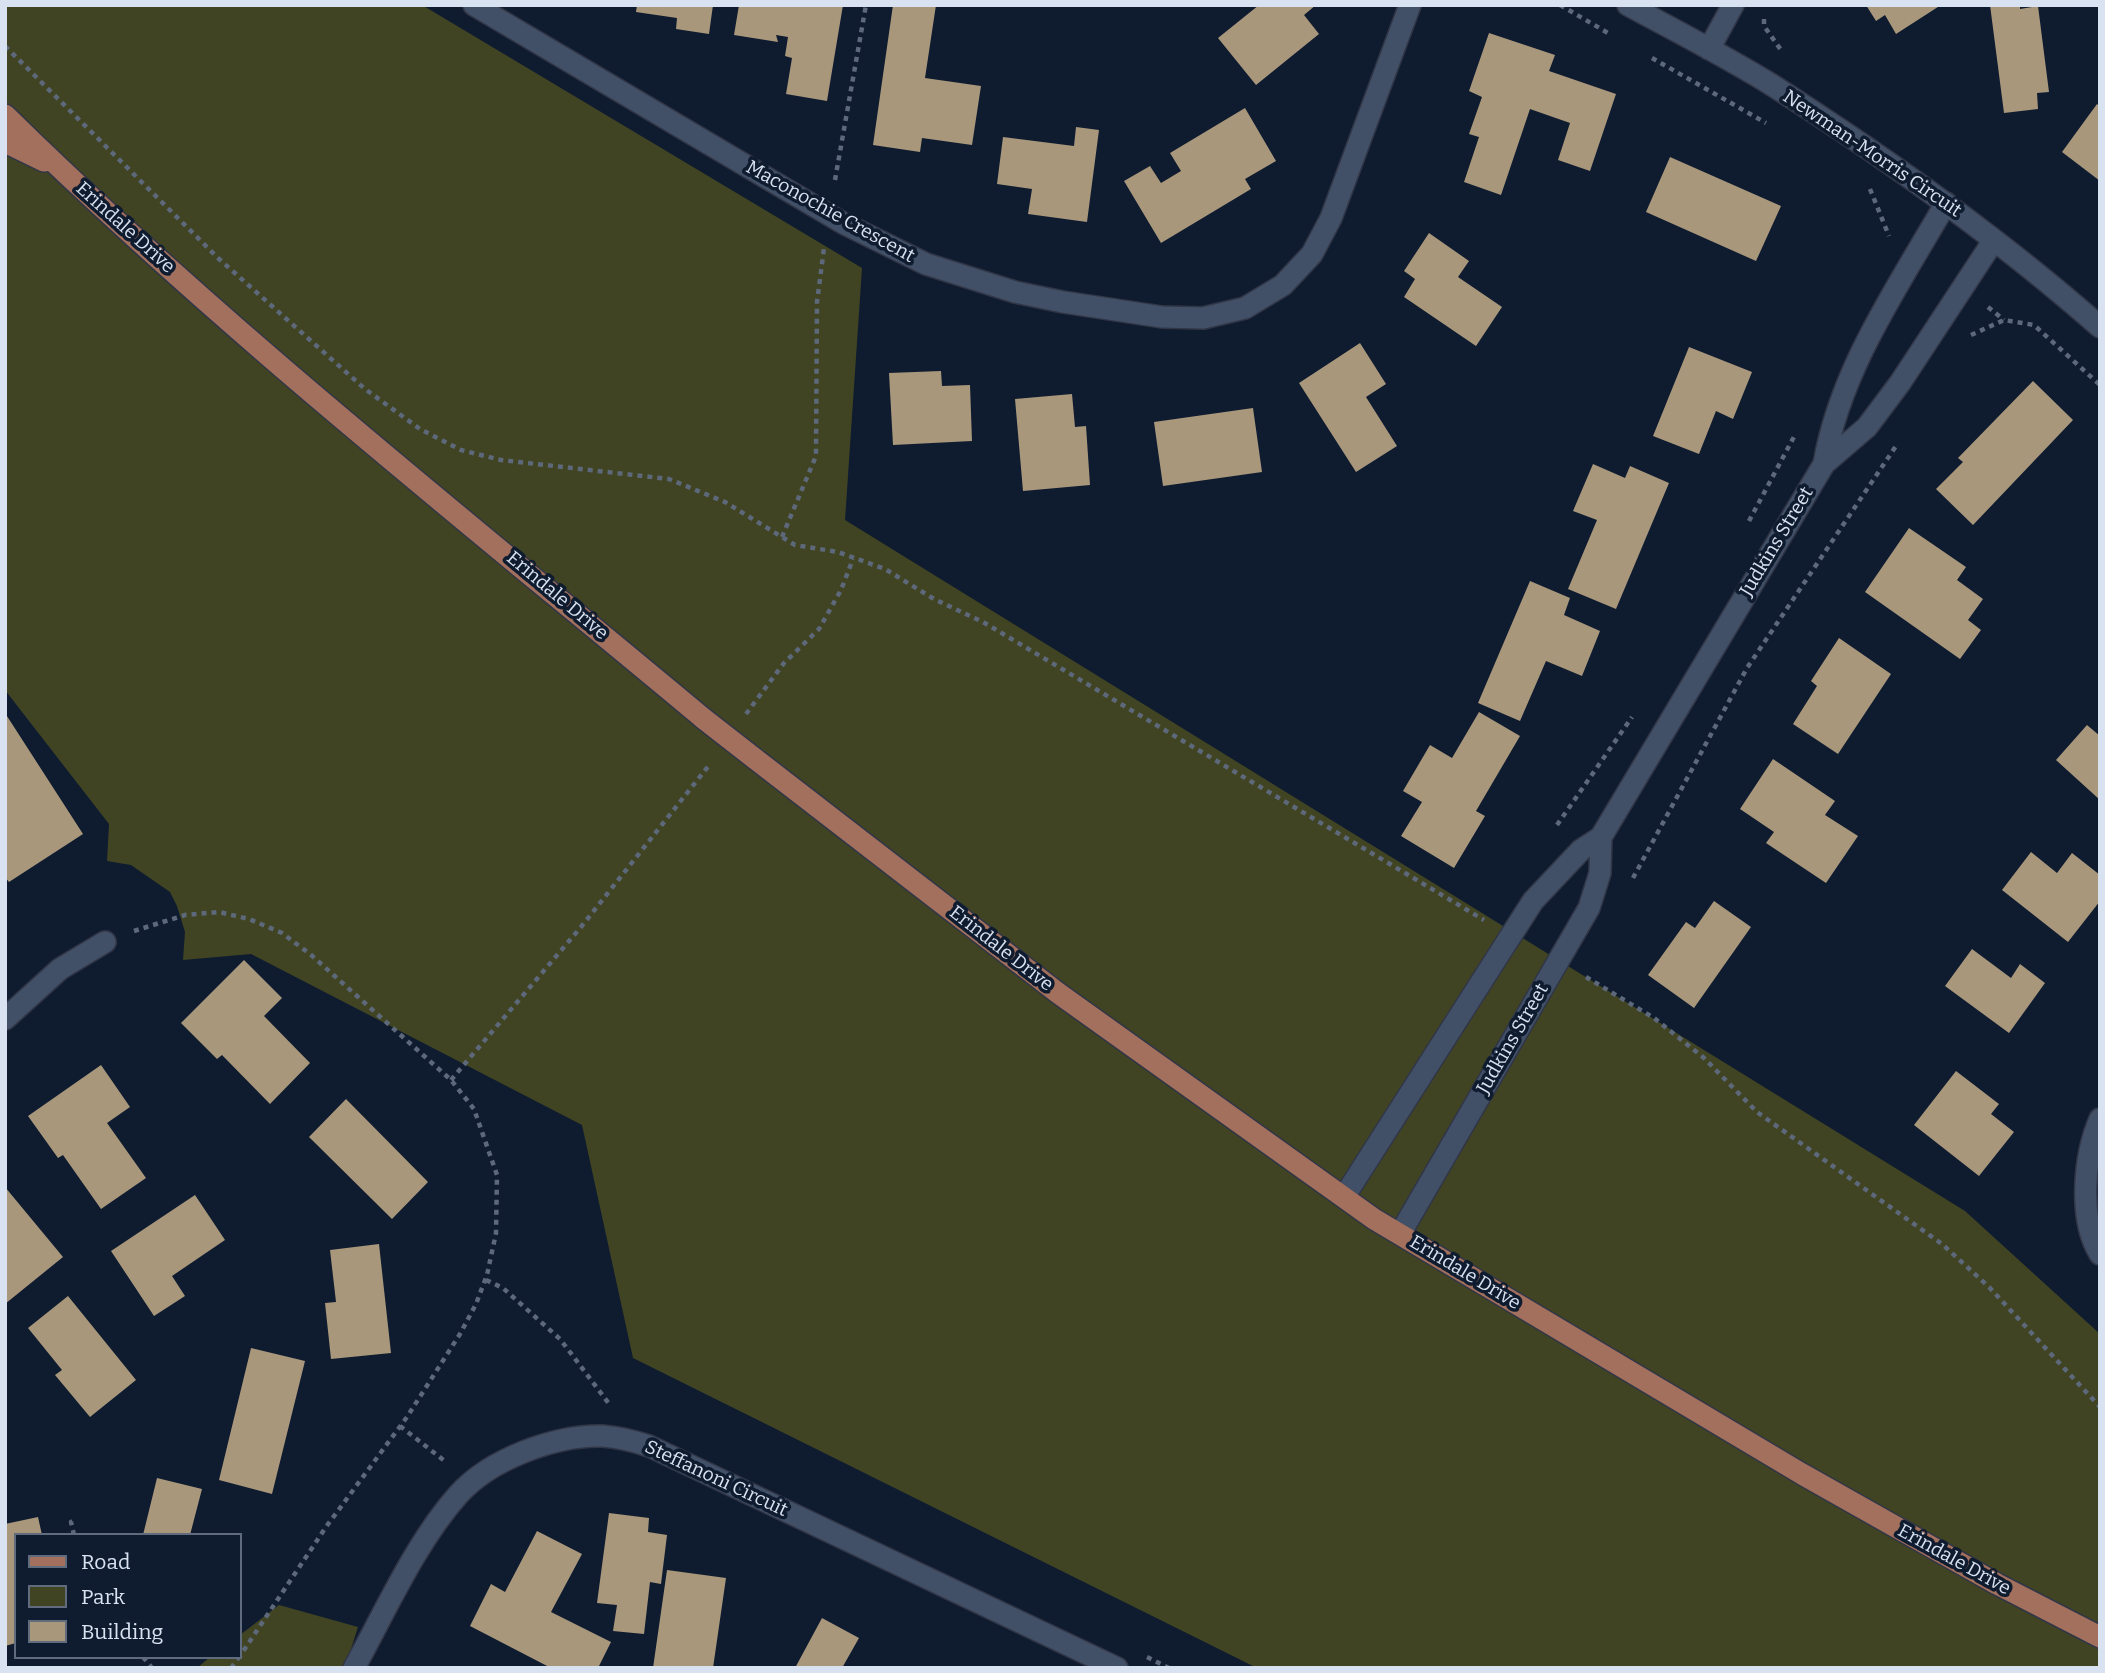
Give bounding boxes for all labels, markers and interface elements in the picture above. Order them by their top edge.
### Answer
street label: Newman-Morris Circuit [1778,86,1966,222]
street label: Maconochie Crescent [742,156,918,268]
street label: Erindale Drive [71,178,179,278]
street label: Judkins Street [1735,483,1819,601]
street label: Erindale Drive [502,547,612,645]
street label: Erindale Drive [945,901,1057,997]
street label: Judkins Street [1472,980,1554,1098]
street label: Erindale Drive [1405,1231,1525,1315]
street label: Steffanoni Circuit [641,1436,791,1522]
street label: Erindale Drive [1894,1520,2014,1600]
legend [14,1533,242,1659]
text: Road [81,1549,130,1575]
text: Park [81,1584,125,1610]
text: Building [81,1619,163,1645]

